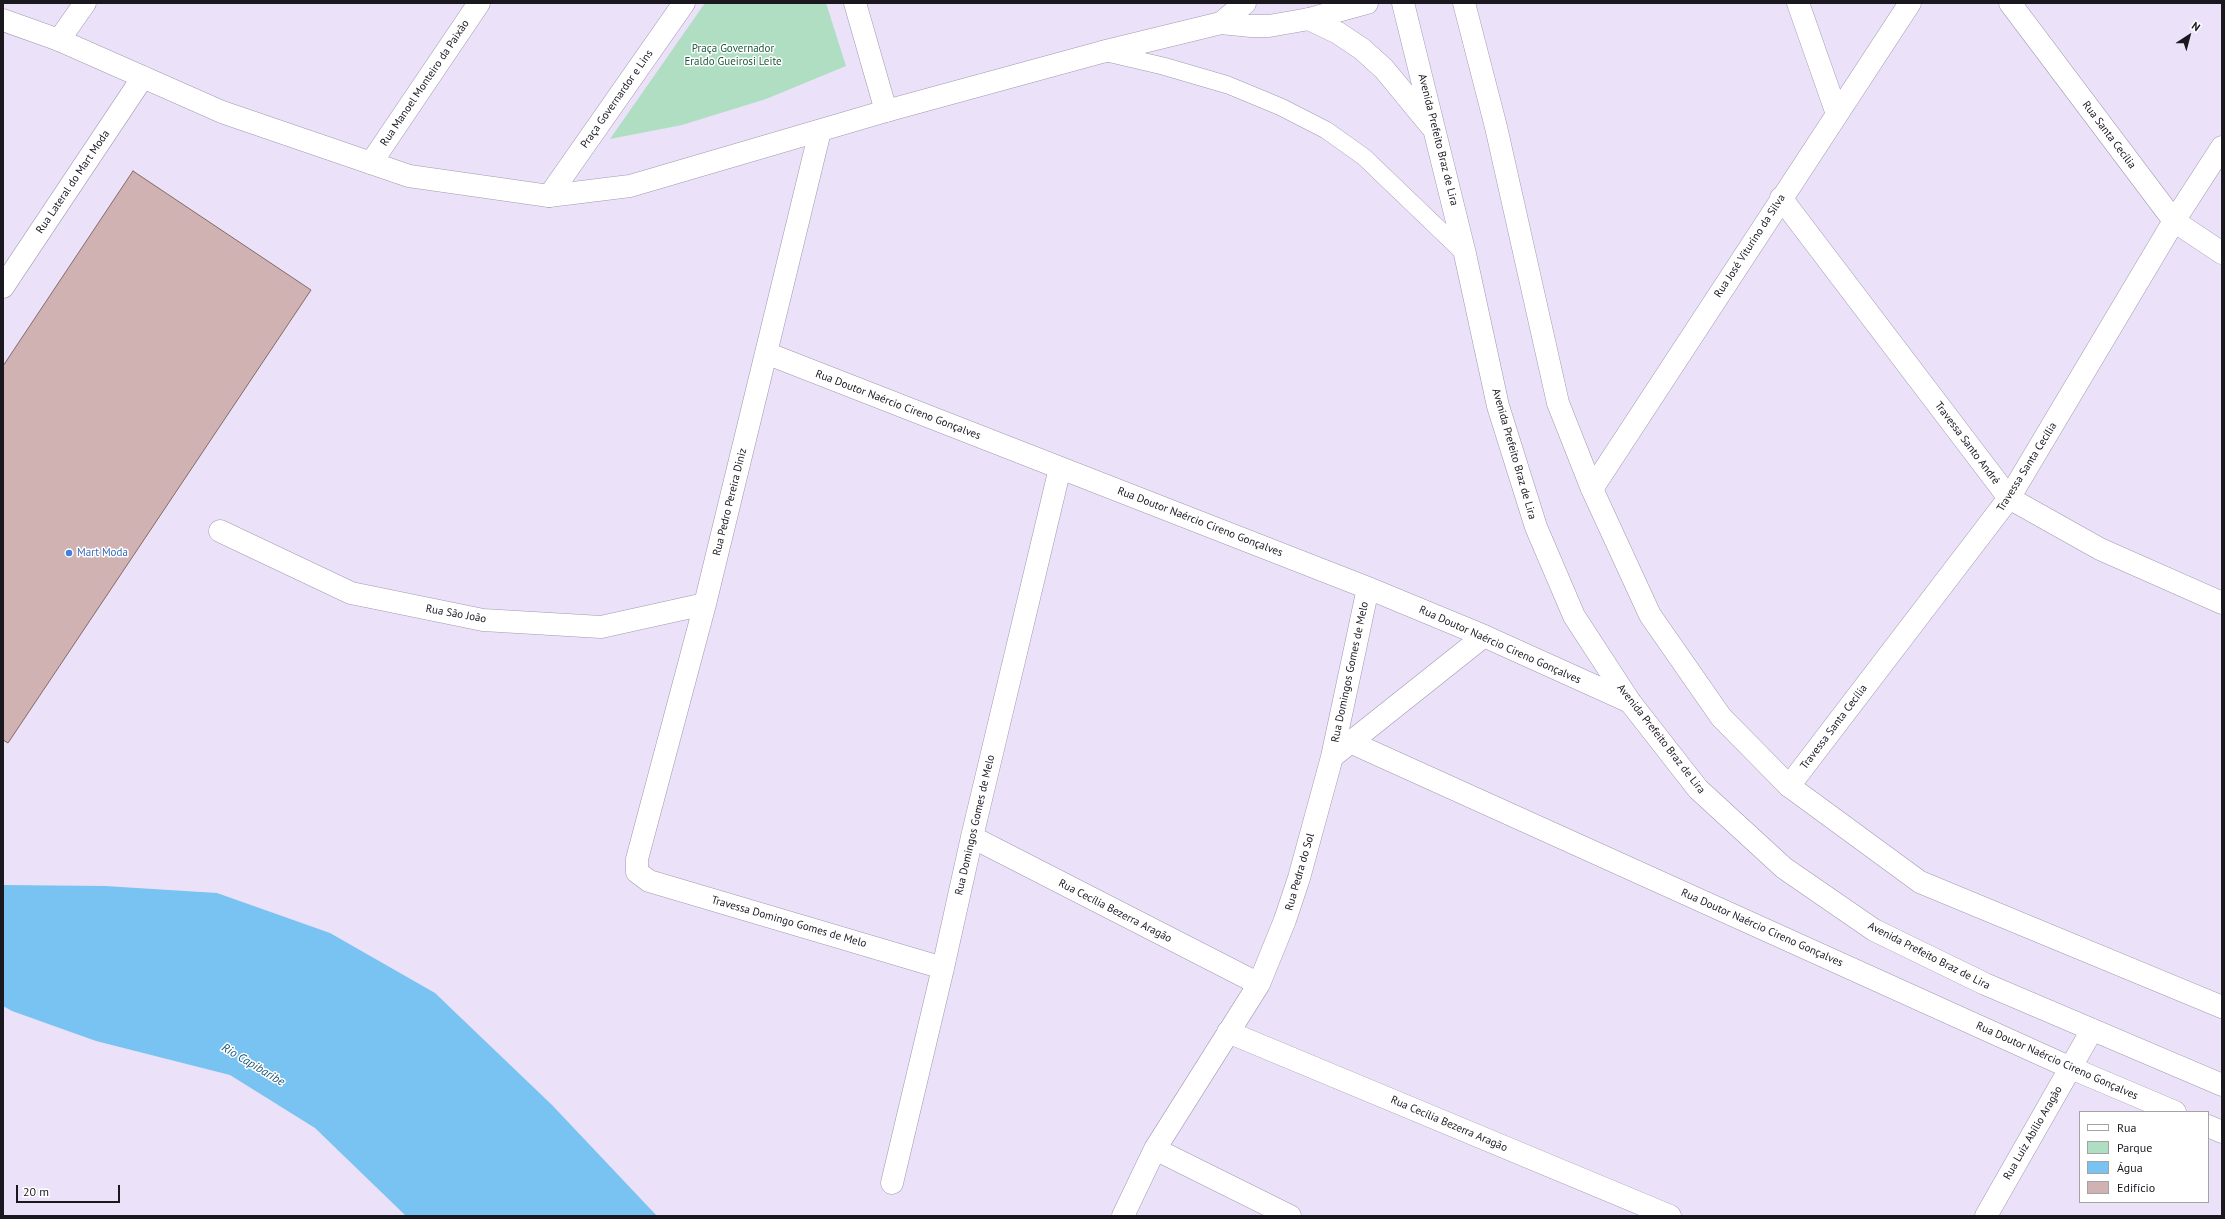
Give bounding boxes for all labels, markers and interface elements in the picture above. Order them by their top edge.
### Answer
north arrow [2169,16,2209,56]
street label: Rua Manoel Monteiro da Paixão [378,17,472,149]
text: N [2189,18,2203,34]
park label: Praça Governador Eraldo Gueirosi Leite [684,42,782,68]
street label: Praça Governardor e Lins [578,47,656,151]
street label: Avenida Prefeito Braz de Lira [1415,73,1461,207]
street label: Rua Santa Cecília [2079,99,2139,171]
street label: Rua Lateral do Mart Moda [33,128,113,236]
street label: Rua José Viturino da Silva [1712,192,1788,300]
street label: Rua Doutor Naércio Cireno Gonçalves [813,367,983,443]
street label: Avenida Prefeito Braz de Lira [1489,387,1539,521]
street label: Travessa Santo André [1932,399,2002,487]
street label: Travessa Santa Cecília [1994,420,2060,514]
street label: Rua Pedro Pereira Diniz [710,447,750,557]
street label: Rua Doutor Naércio Cireno Gonçalves [1115,484,1285,560]
place label: Mart Moda [77,546,128,560]
marker: Mart Moda [64,548,74,558]
street label: Rua Domingos Gomes de Melo [1329,600,1371,744]
street label: Rua São João [425,602,487,626]
street label: Rua Doutor Naércio Cireno Gonçalves [1417,603,1583,687]
street label: Avenida Prefeito Braz de Lira [1614,682,1708,796]
street label: Travessa Santa Cecília [1798,682,1870,772]
street label: Rua Domingos Gomes de Melo [952,754,998,896]
street label: Rua Pedra do Sol [1283,832,1317,912]
street label: Rua Cecília Bezerra Aragão [1056,877,1174,945]
street label: Rua Doutor Naércio Cireno Gonçalves [1679,886,1845,970]
street label: Travessa Domingo Gomes de Melo [710,893,868,951]
street label: Avenida Prefeito Braz de Lira [1866,919,1992,993]
street label: Rua Doutor Naércio Cireno Gonçalves [1974,1019,2140,1103]
water label: Rio Capibaribe [219,1041,287,1089]
street label: Rua Luiz Abílio Aragão [2001,1084,2065,1182]
street label: Rua Cecília Bezerra Aragão [1389,1093,1509,1155]
legend [2079,1111,2209,1203]
text: Rua [2117,1120,2136,1135]
text: Parque [2117,1140,2152,1155]
text: Água [2117,1160,2143,1175]
scale bar [18,1177,122,1203]
text: Edifício [2117,1180,2155,1195]
text: 20 m [23,1184,49,1199]

